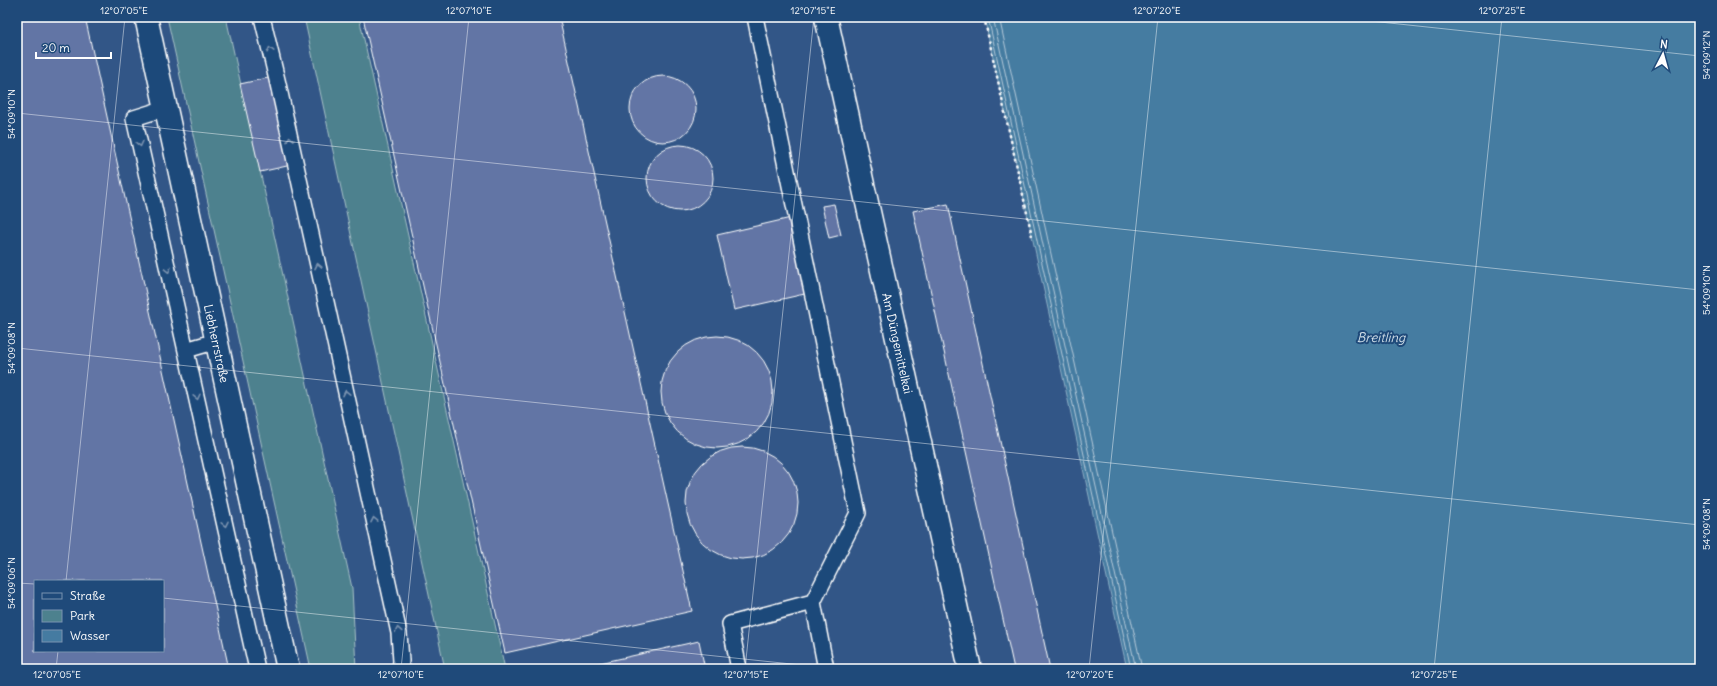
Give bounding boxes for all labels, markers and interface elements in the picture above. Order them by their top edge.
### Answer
text: 12°07'05"E [100,4,148,17]
text: 12°07'10"E [446,4,492,17]
text: 12°07'15"E [790,4,836,17]
text: 12°07'20"E [1133,4,1181,17]
text: 12°07'25"E [1479,4,1525,17]
text: 54°09'12"N [1700,31,1713,79]
scale bar [36,34,111,60]
north arrow [1643,34,1683,74]
text: N [1660,37,1669,51]
text: 20 m [42,40,70,55]
one-way arrow [267,47,275,54]
text: 54°09'10"N [5,89,18,139]
one-way arrow [287,136,295,142]
one-way arrow [135,140,143,147]
one-way arrow [315,263,323,269]
text: 54°09'10"N [1700,265,1713,315]
one-way arrow [164,267,172,274]
street label: Am Düngemittelkai [880,291,916,395]
street label: Liebherrstraße [201,303,233,384]
text: 54°09'08"N [5,322,18,374]
water label: Breitling [1357,329,1407,346]
one-way arrow [342,390,350,396]
one-way arrow [192,394,200,400]
text: 54°09'08"N [1700,498,1713,550]
one-way arrow [370,517,378,523]
one-way arrow [221,521,229,527]
text: 54°09'06"N [5,557,18,609]
legend [34,580,164,652]
text: Straße [70,588,105,603]
text: Park [70,608,95,623]
one-way arrow [394,627,403,633]
text: Wasser [70,628,110,643]
text: 12°07'05"E [33,668,81,681]
text: 12°07'10"E [378,668,424,681]
text: 12°07'15"E [723,668,769,681]
text: 12°07'20"E [1066,668,1114,681]
text: 12°07'25"E [1411,668,1457,681]

